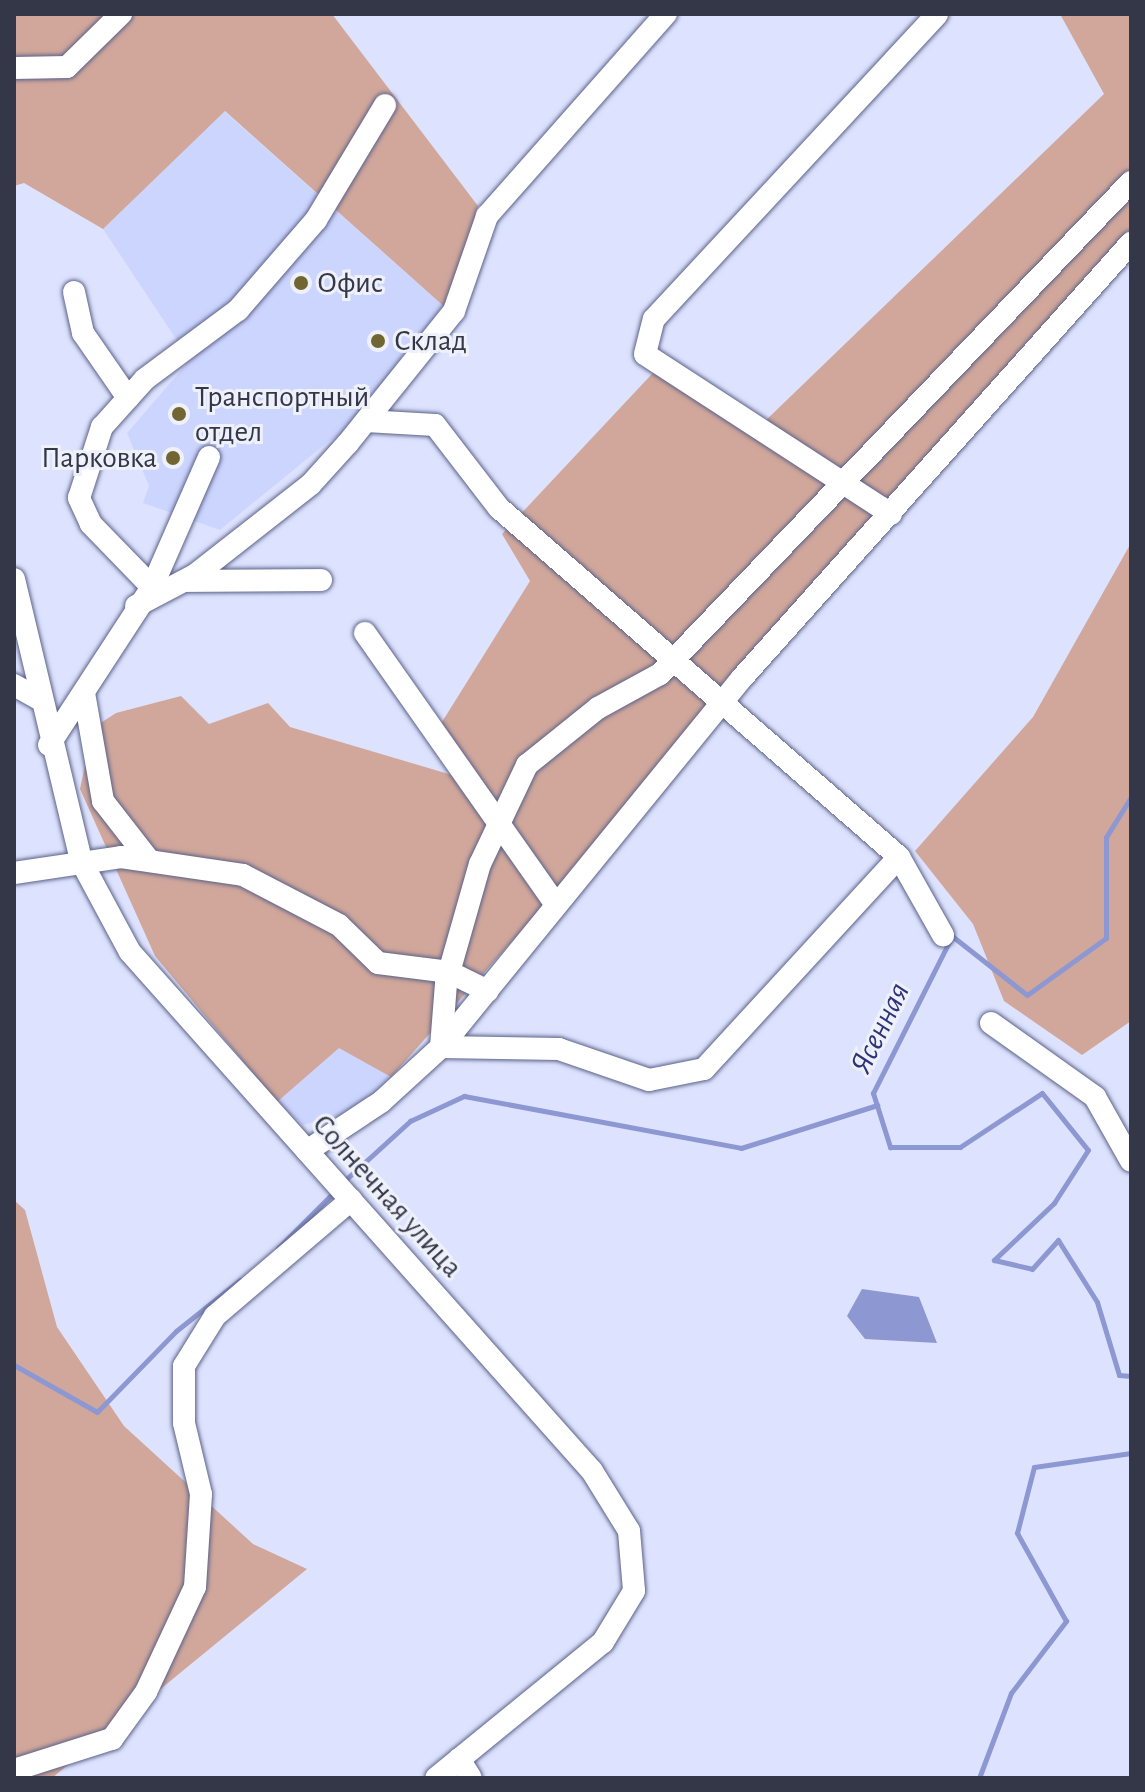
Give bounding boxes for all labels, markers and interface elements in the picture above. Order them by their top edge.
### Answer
place label: Офис [317,265,383,301]
marker: Офис [292,274,310,292]
place label: Склад [394,323,467,359]
marker: Склад [369,332,387,350]
place label: Транспортный отдел [195,379,369,450]
marker: Транспортный отдел [170,405,188,423]
place label: Парковка [41,440,157,476]
marker: Парковка [164,449,182,467]
water label: Ясенная [842,976,918,1080]
street label: Солнечная улица [304,1107,470,1285]

